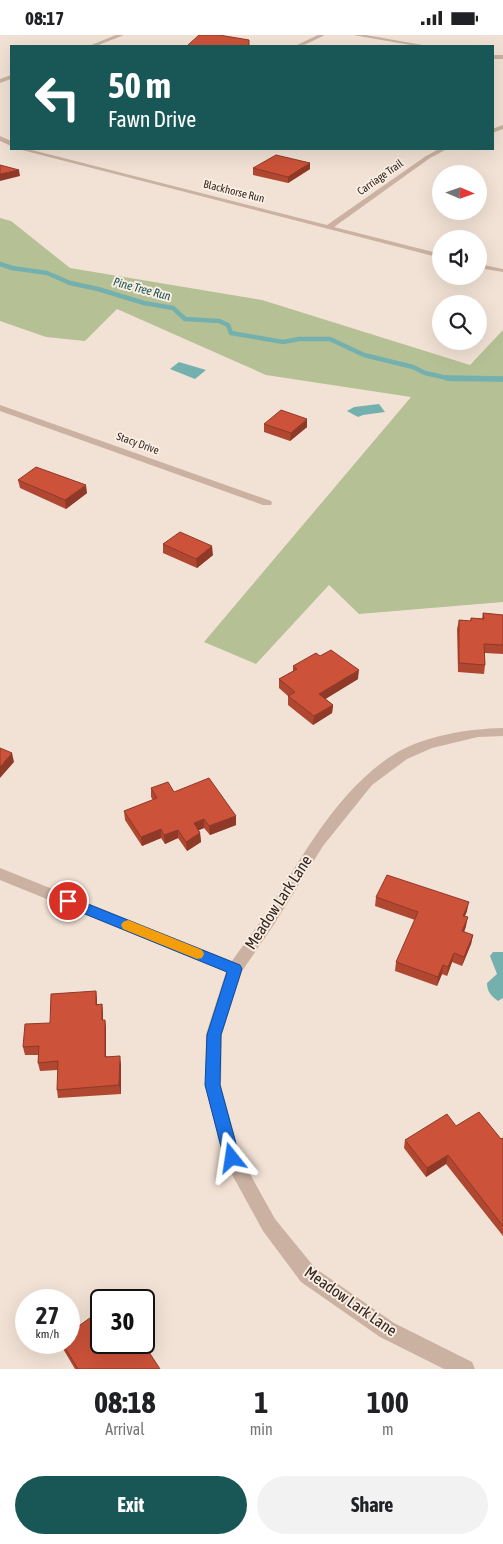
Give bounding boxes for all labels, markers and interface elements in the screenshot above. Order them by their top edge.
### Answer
text: 08:17 [25,7,64,29]
icon: left [25,65,90,130]
text: 50 m [108,65,171,105]
text: Fawn Drive [108,106,196,132]
street label: Carriage Trail [355,157,405,197]
north arrow [432,165,488,220]
map controls [432,165,487,350]
street label: Blackhorse Run [202,178,266,204]
button: sound [432,230,487,285]
water label: Pine Tree Run [112,275,172,303]
button: search [432,295,487,350]
street label: Stacy Drive [115,430,161,456]
street label: Meadow Lark Lane [241,852,315,952]
pin [47,880,89,922]
icon: arrive [54,887,82,915]
position arrow [205,1131,257,1183]
street label: Meadow Lark Lane [301,1263,401,1339]
speed limit sign: 30 [90,1289,155,1354]
text: 27 [36,1301,59,1329]
text: km/h [36,1327,59,1341]
text: 08:18 [94,1385,156,1419]
text: 1 [254,1385,268,1419]
text: 100 [367,1385,409,1419]
text: Arrival [105,1420,144,1438]
text: min [250,1420,273,1438]
text: m [382,1420,394,1438]
button: Exit [15,1476,247,1534]
button: Share [257,1476,488,1534]

